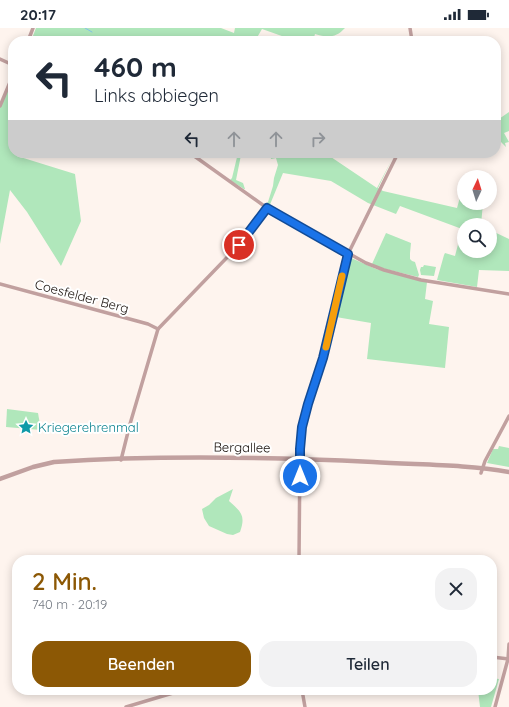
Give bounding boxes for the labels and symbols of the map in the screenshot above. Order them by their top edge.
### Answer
north arrow [457,170,497,210]
pin [222,228,256,262]
street label: Coesfelder Berg [33,276,131,316]
place icon: Kriegerehrenmal [17,418,35,436]
place label: Kriegerehrenmal [38,419,139,435]
street label: Bergallee [213,439,271,455]
position arrow [279,455,321,497]

